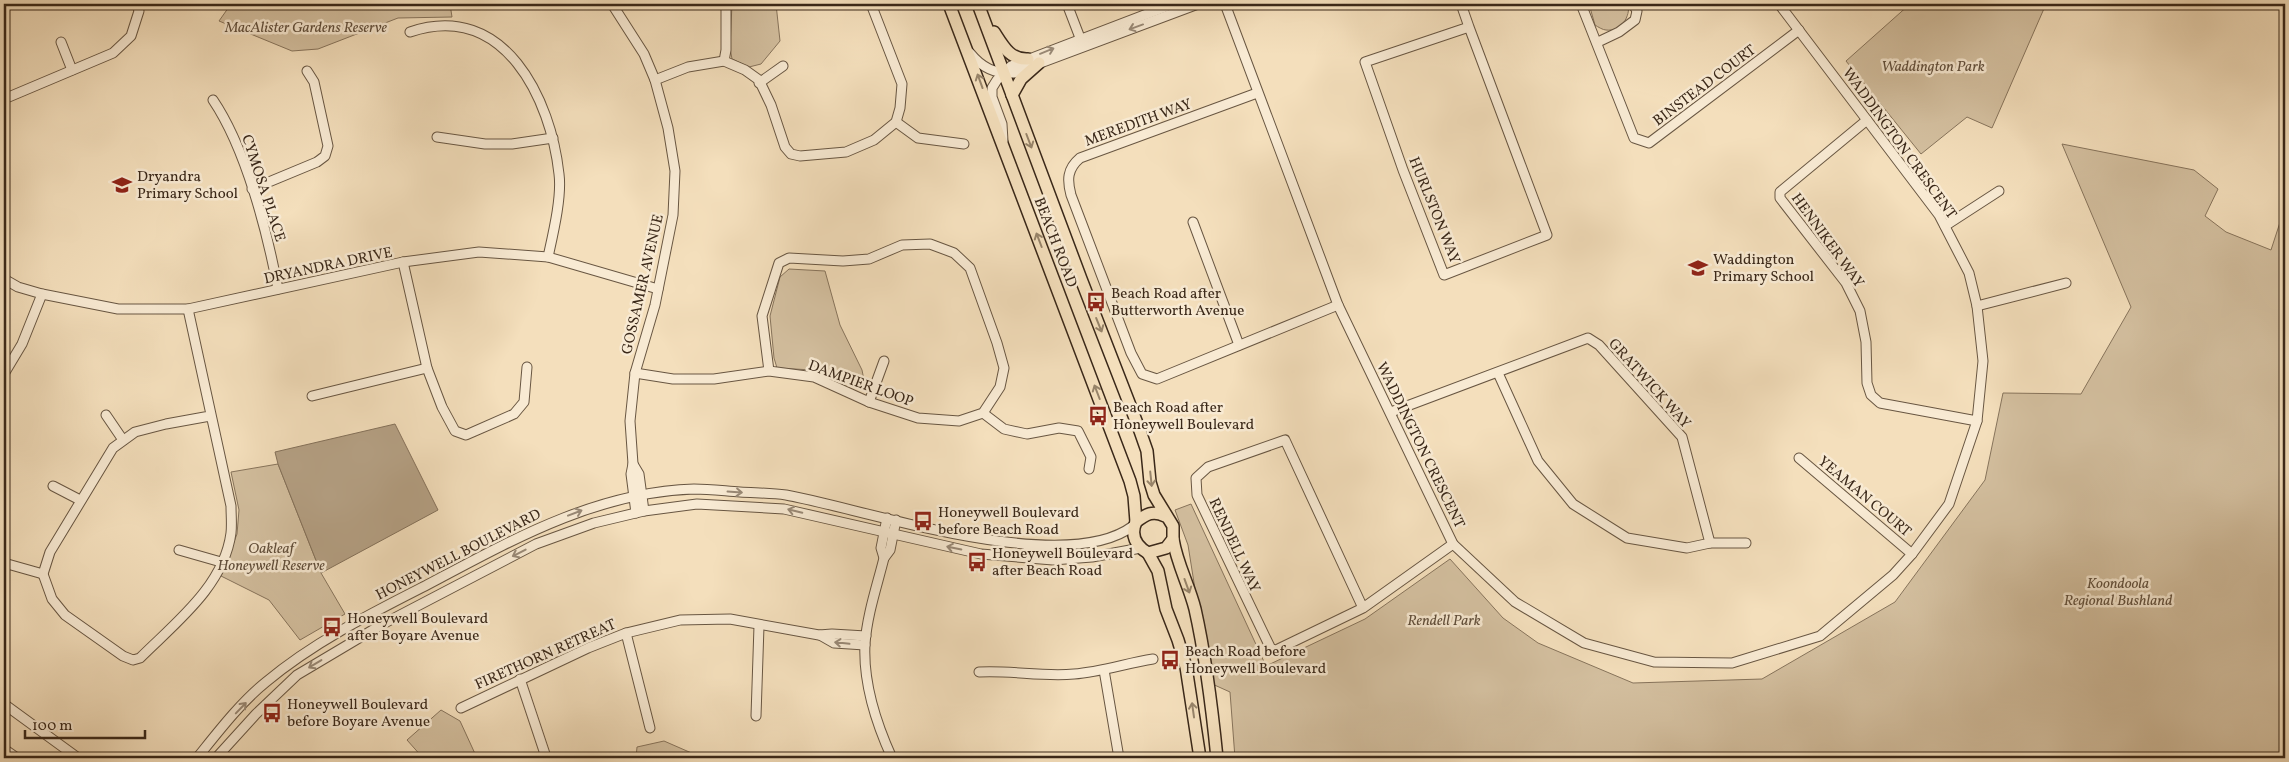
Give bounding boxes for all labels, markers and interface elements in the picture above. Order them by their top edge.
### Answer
park label: MacAlister Gardens Reserve [224,18,388,39]
one-way arrow [1129,23,1144,32]
street label: BINSTEAD COURT [1649,40,1761,132]
one-way arrow [1039,46,1054,56]
park label: Waddington Park [1881,57,1985,78]
street label: WADDINGTON CRESCENT [1837,64,1961,224]
one-way arrow [975,74,984,90]
street label: MEREDITH WAY [1082,94,1196,153]
street label: CYMOSA PLACE [235,132,290,245]
one-way arrow [1025,132,1034,148]
street label: HURLSTON WAY [1403,154,1465,268]
place label: Dryandra Primary School [137,167,238,205]
school or university icon: Dryandra Primary School [111,174,133,196]
street label: HENNIKER WAY [1785,189,1869,293]
street label: BEACH ROAD [1028,194,1081,291]
street label: GOSSAMER AVENUE [617,212,670,356]
one-way arrow [1034,233,1043,248]
street label: DRYANDRA DRIVE [262,243,395,290]
place label: Waddington Primary School [1713,250,1814,288]
school or university icon: Waddington Primary School [1687,257,1709,279]
place label: Beach Road after Butterworth Avenue [1111,284,1244,322]
bus stop icon: Beach Road after Butterworth Avenue [1085,291,1107,313]
one-way arrow [1095,317,1104,333]
street label: GRATWICK WAY [1603,334,1695,434]
street label: DAMPIER LOOP [805,356,916,413]
street label: WADDINGTON CRESCENT [1370,359,1469,533]
one-way arrow [1092,385,1101,400]
place label: Beach Road after Honeywell Boulevard [1113,398,1254,436]
bus stop icon: Beach Road after Honeywell Boulevard [1087,405,1109,427]
street label: YEAMAN COURT [1813,452,1915,543]
one-way arrow [1146,470,1156,486]
one-way arrow [727,487,743,496]
street label: RENDELL WAY [1203,495,1265,597]
place label: Honeywell Boulevard before Beach Road [938,503,1079,541]
street label: HONEYWELL BOULEVARD [372,504,545,606]
one-way arrow [788,506,804,515]
one-way arrow [567,508,582,517]
bus stop icon: Honeywell Boulevard before Beach Road [912,510,934,532]
park label: Oakleaf Honeywell Reserve [217,539,325,577]
one-way arrow [946,543,962,552]
place label: Honeywell Boulevard after Beach Road [992,544,1133,582]
one-way arrow [512,549,527,558]
bus stop icon: Honeywell Boulevard after Beach Road [966,551,988,573]
park label: Koondoola Regional Bushland [2064,574,2172,612]
one-way arrow [1183,577,1192,593]
place label: Honeywell Boulevard after Boyare Avenue [347,609,488,647]
park label: Rendell Park [1407,611,1481,632]
street label: FIRETHORN RETREAT [472,615,620,696]
bus stop icon: Honeywell Boulevard after Boyare Avenue [321,616,343,638]
one-way arrow [834,638,850,648]
place label: Beach Road before Honeywell Boulevard [1185,642,1326,680]
bus stop icon: Beach Road before Honeywell Boulevard [1159,649,1181,671]
one-way arrow [308,660,322,670]
place label: Honeywell Boulevard before Boyare Avenue [287,695,430,733]
one-way arrow [235,702,247,715]
bus stop icon: Honeywell Boulevard before Boyare Avenue [261,702,283,724]
one-way arrow [1188,702,1198,718]
scale bar [25,707,145,739]
text: 100 m [32,716,72,737]

